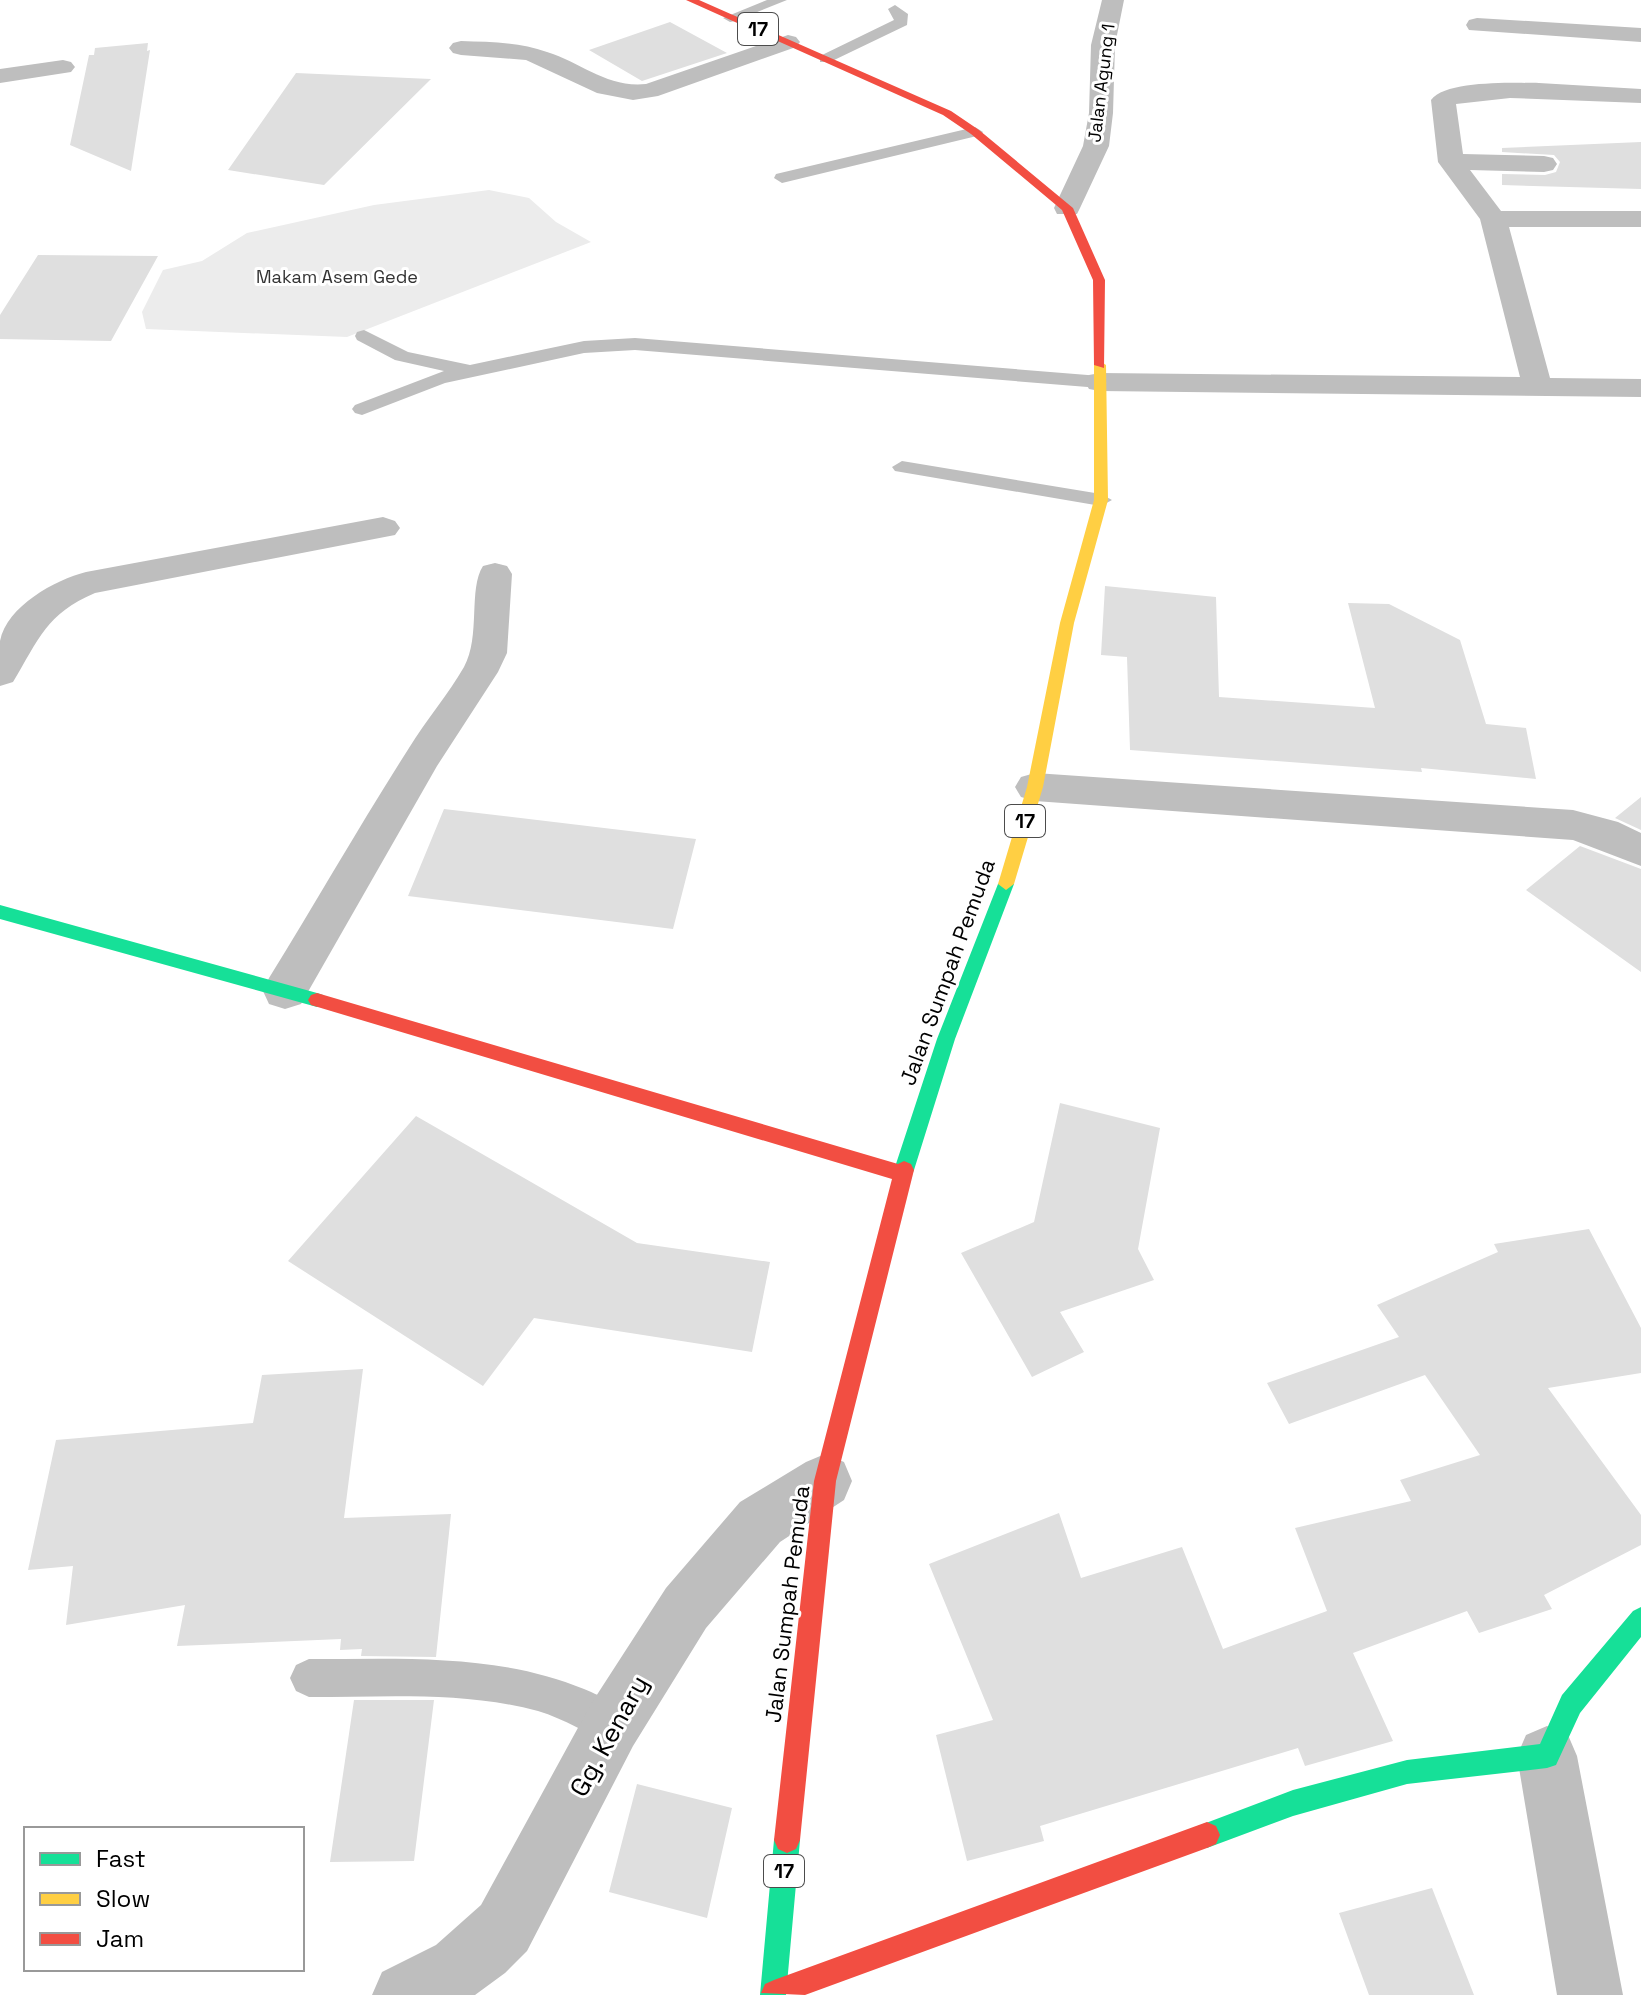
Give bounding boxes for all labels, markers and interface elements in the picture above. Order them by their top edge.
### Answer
road number: 17 [738,13,778,45]
street label: Jalan Agung 1 [1082,22,1120,144]
park label: Makam Asem Gede [256,265,418,288]
road number: 17 [1005,805,1045,837]
street label: Jalan Sumpah Pemuda [893,855,1001,1089]
street label: Jalan Sumpah Pemuda [759,1483,816,1724]
street label: Gg. Kenary [562,1669,656,1803]
legend [24,1827,304,1971]
text: Fast [96,1843,146,1874]
road number: 17 [764,1855,804,1887]
text: Slow [96,1883,150,1914]
text: Jam [96,1923,144,1954]

